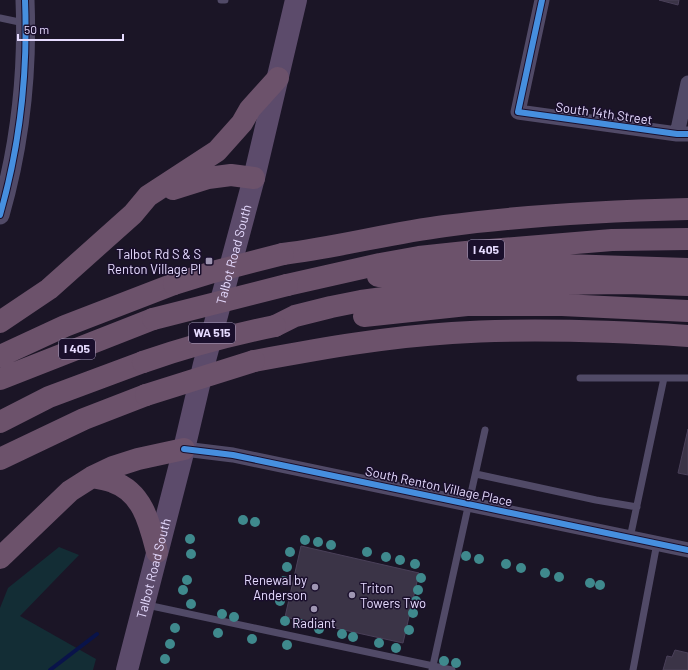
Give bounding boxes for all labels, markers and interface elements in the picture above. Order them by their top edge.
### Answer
scale bar [18,16,123,42]
text: 50 m [24,22,49,36]
street label: South 14th Street [555,98,653,128]
street label: Talbot Road South [212,203,255,306]
road number: I 405 [468,240,504,260]
place label: Talbot Rd S & S Renton Village Pl [107,246,201,277]
marker: Talbot Rd S & S Renton Village Pl [204,256,214,266]
road number: WA 515 [189,323,235,343]
road number: I 405 [59,339,95,359]
street label: South Renton Village Place [364,463,514,509]
street label: Talbot Road South [133,516,174,620]
place label: Renewal by Anderson [244,572,307,603]
place label: Triton Towers Two [360,580,426,611]
marker: Renewal by Anderson [310,582,320,592]
marker: Triton Towers Two [347,590,357,600]
marker: Radiant [309,604,319,614]
place label: Radiant [292,615,336,631]

